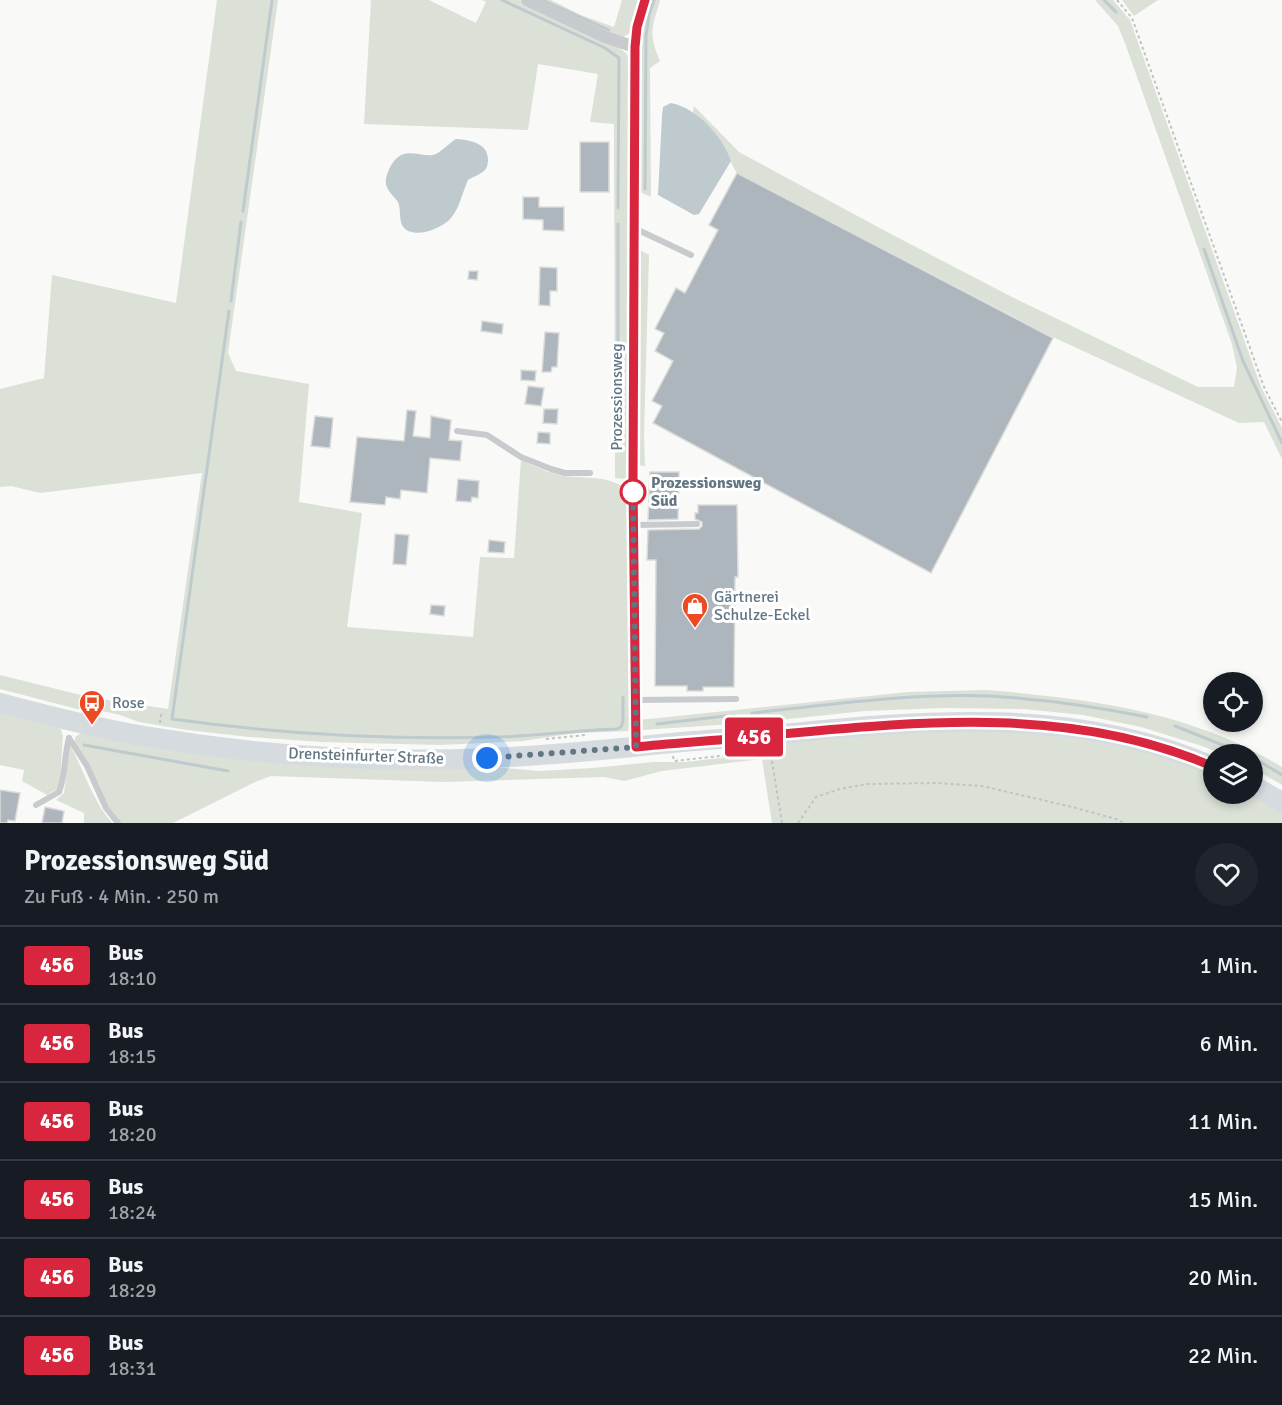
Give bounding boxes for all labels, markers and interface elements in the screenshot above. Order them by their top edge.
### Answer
street label: Prozessionsweg [607,343,627,451]
place label: Prozessionsweg Süd [651,473,762,511]
marker: Prozessionsweg Süd [620,479,646,505]
place label: Gärtnerei Schulze-Eckel [714,587,811,625]
shop icon: Gärtnerei Schulze-Eckel [680,591,710,629]
map controls [1203,672,1263,804]
button: locate [1203,672,1263,732]
bus stop icon: Rose [77,688,107,726]
place label: Rose [112,693,145,713]
line badge: 456 [720,718,789,756]
text: 456 [737,724,771,750]
street label: Drensteinfurter Straße [288,743,444,769]
your location [472,743,502,773]
button: layers [1203,744,1263,804]
button: heart [1195,843,1258,906]
text: Prozessionsweg Süd [24,844,269,878]
text: Zu Fuß · 4 Min. · 250 m [24,884,219,909]
text: Bus [108,939,143,966]
text: 456 [40,952,74,978]
text: 1 Min. [1200,952,1258,979]
text: 18:10 [108,966,157,991]
text: Bus [108,1017,143,1044]
text: 456 [40,1030,74,1056]
text: 6 Min. [1200,1030,1258,1057]
text: 18:15 [108,1044,157,1069]
text: Bus [108,1095,143,1122]
text: 456 [40,1108,74,1134]
text: 11 Min. [1188,1108,1258,1135]
text: 18:20 [108,1122,157,1147]
text: Bus [108,1173,143,1200]
text: 456 [40,1186,74,1212]
text: 15 Min. [1188,1186,1258,1213]
text: 18:24 [108,1200,157,1225]
text: Bus [108,1251,143,1278]
text: 456 [40,1264,74,1290]
text: 20 Min. [1188,1264,1258,1291]
text: 18:29 [108,1278,157,1303]
text: Bus [108,1329,143,1356]
text: 456 [40,1342,74,1368]
text: 22 Min. [1188,1342,1258,1369]
text: 18:31 [108,1356,157,1381]

